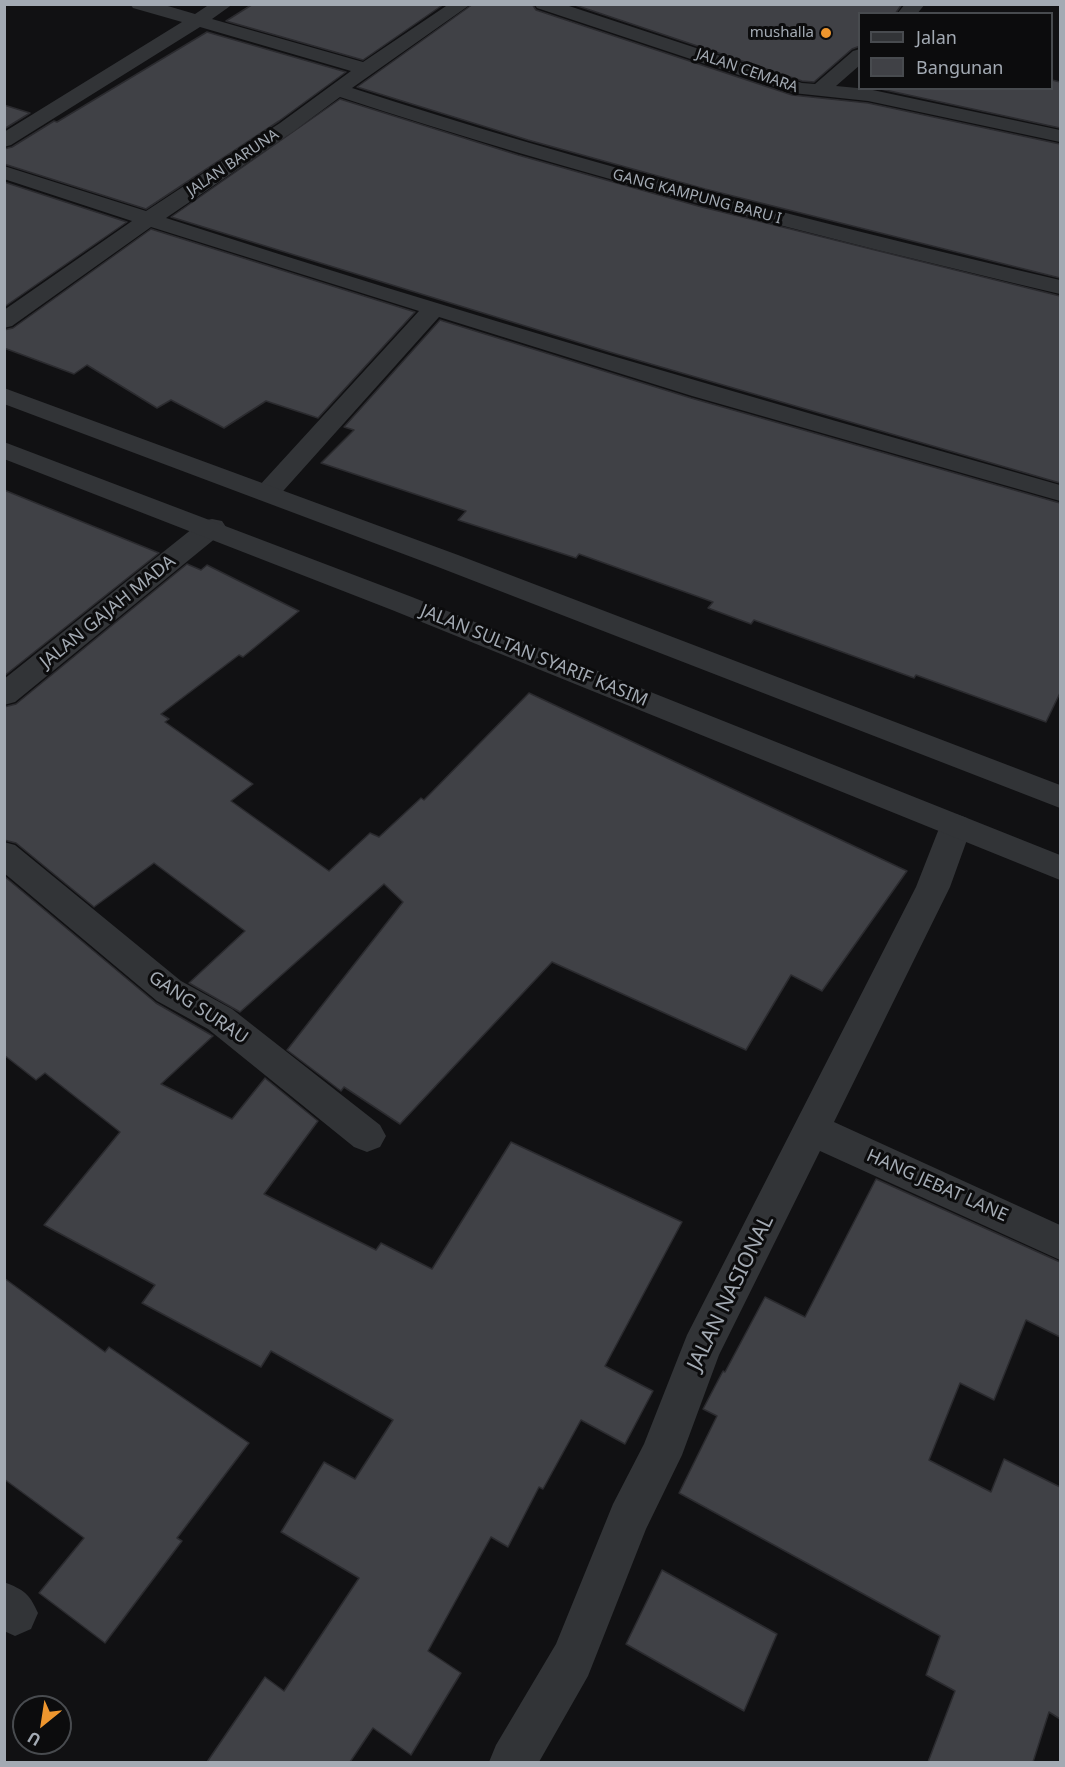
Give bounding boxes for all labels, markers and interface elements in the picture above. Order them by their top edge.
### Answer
legend [858,12,1053,90]
place label: mushalla [750,24,814,42]
text: Jalan [916,25,957,49]
marker: mushalla [819,26,833,40]
street label: JALAN CEMARA [694,45,800,97]
text: Bangunan [916,55,1003,79]
street label: JALAN BARUNA [184,126,282,200]
street label: GANG KAMPUNG BARU I [611,166,783,228]
street label: JALAN GAJAH MADA [36,551,180,673]
street label: JALAN SULTAN SYARIF KASIM [417,600,651,712]
street label: GANG SURAU [144,967,252,1049]
street label: HANG JEBAT LANE [863,1145,1011,1227]
street label: JALAN NASIONAL [682,1211,780,1375]
north arrow [12,1695,72,1755]
text: U [23,1726,45,1751]

